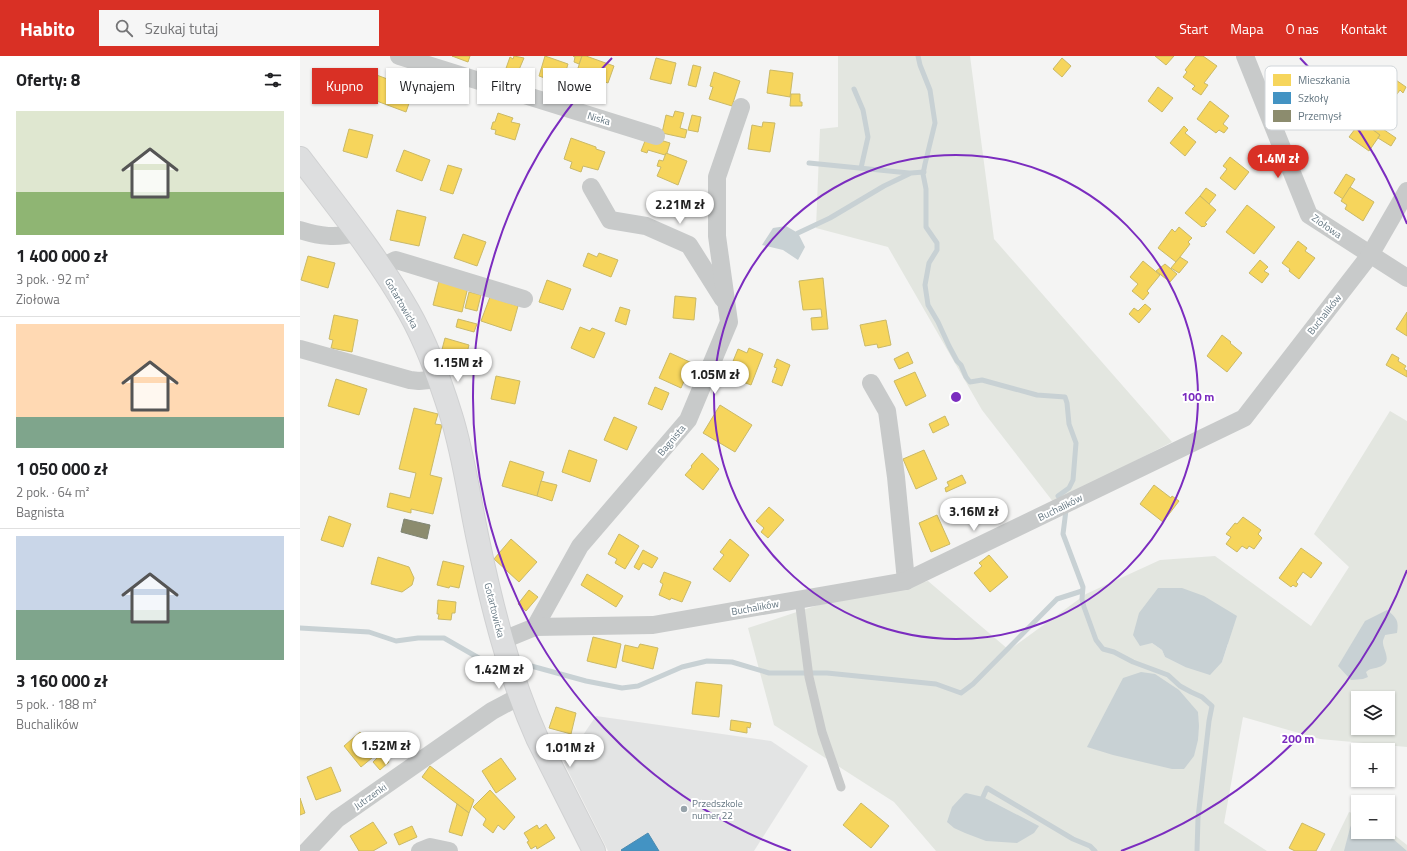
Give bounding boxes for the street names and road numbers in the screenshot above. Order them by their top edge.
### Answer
street label: Niska [585,108,612,129]
street label: Ziołowa [1309,211,1345,242]
street label: Gotartowicka [381,275,422,331]
street label: Buchalików [1304,290,1345,338]
street label: Bagnista [654,421,689,459]
street label: Buchalików [1035,490,1086,525]
street label: Gotartowicka [480,581,509,639]
street label: Buchalików [730,596,781,619]
street label: Jutrzenki [351,780,390,813]

